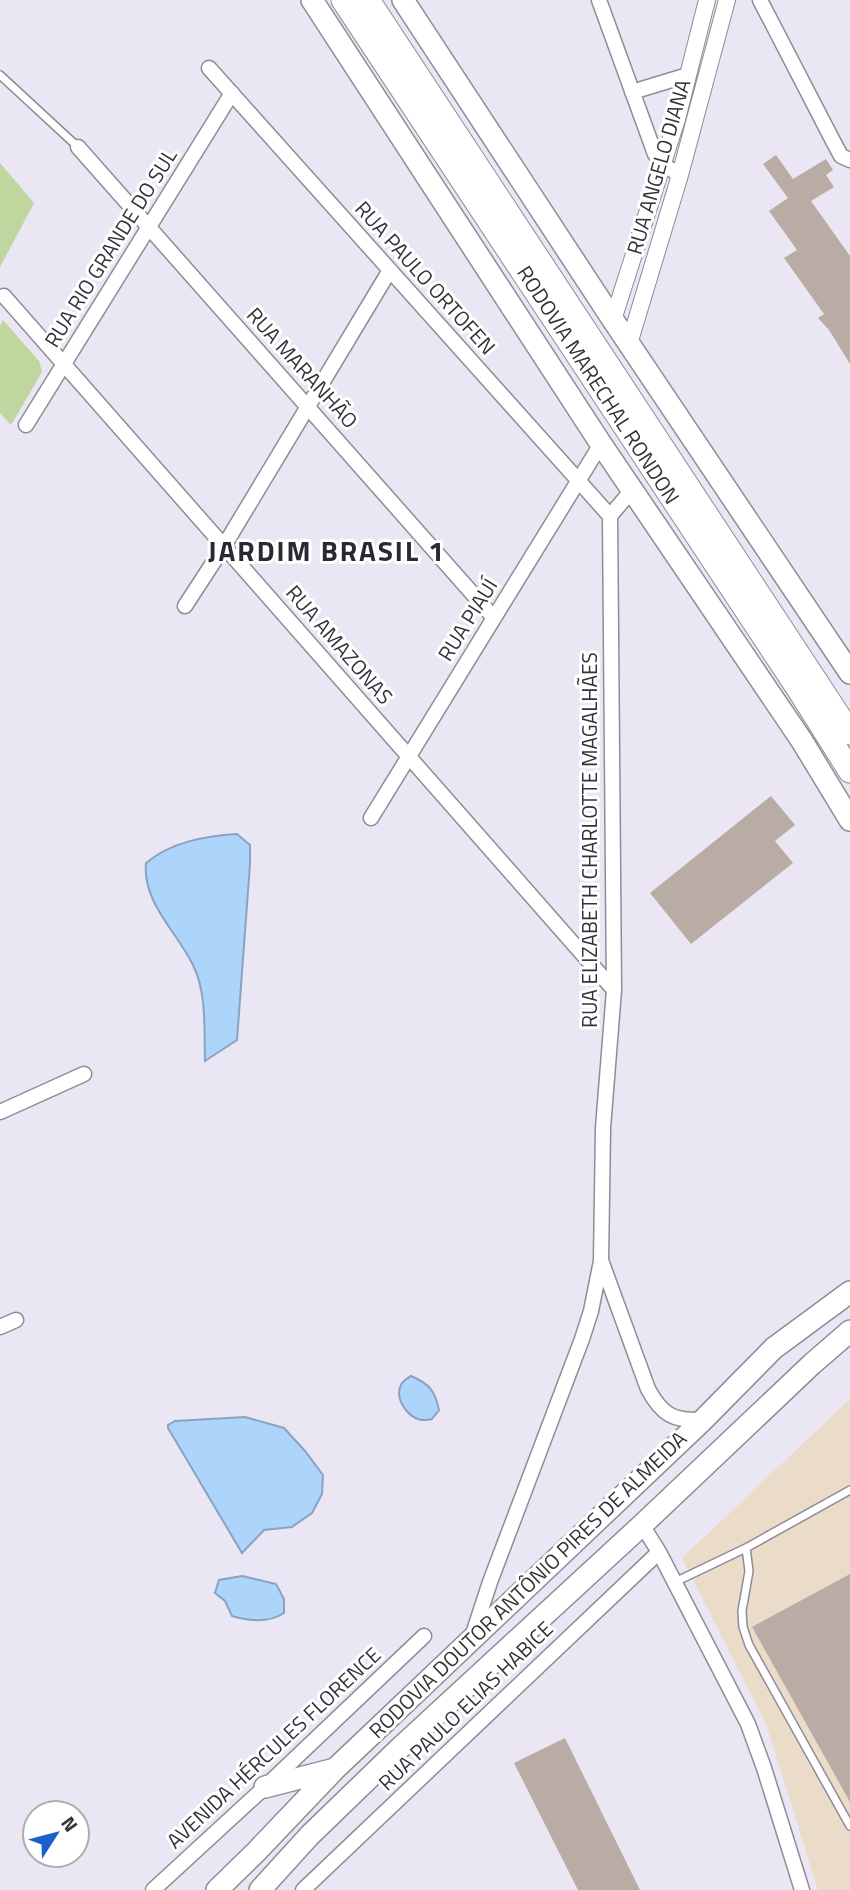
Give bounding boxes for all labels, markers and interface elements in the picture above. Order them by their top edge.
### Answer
street label: RUA ANGELO DIANA [618,75,698,258]
street label: RUA RIO GRANDE DO SUL [36,142,184,353]
street label: RUA PAULO ORTOFEN [348,193,504,361]
street label: RODOVIA MARECHAL RONDON [510,259,688,510]
street label: RUA MARANHÃO [240,300,366,435]
district label: JARDIM BRASIL 1 [208,529,446,572]
street label: RUA PIAUÍ [429,571,506,667]
street label: RUA AMAZONAS [279,578,401,711]
street label: RUA ELIZABETH CHARLOTTE MAGALHÃES [573,652,605,1028]
street label: RODOVIA DOUTOR ANTÔNIO PIRES DE ALMEIDA [361,1423,694,1746]
street label: RUA PAULO ELIAS HABICE [371,1613,560,1797]
street label: AVENIDA HÉRCULES FLORENCE [159,1639,388,1856]
north arrow [21,1799,91,1869]
text: N [55,1810,86,1838]

